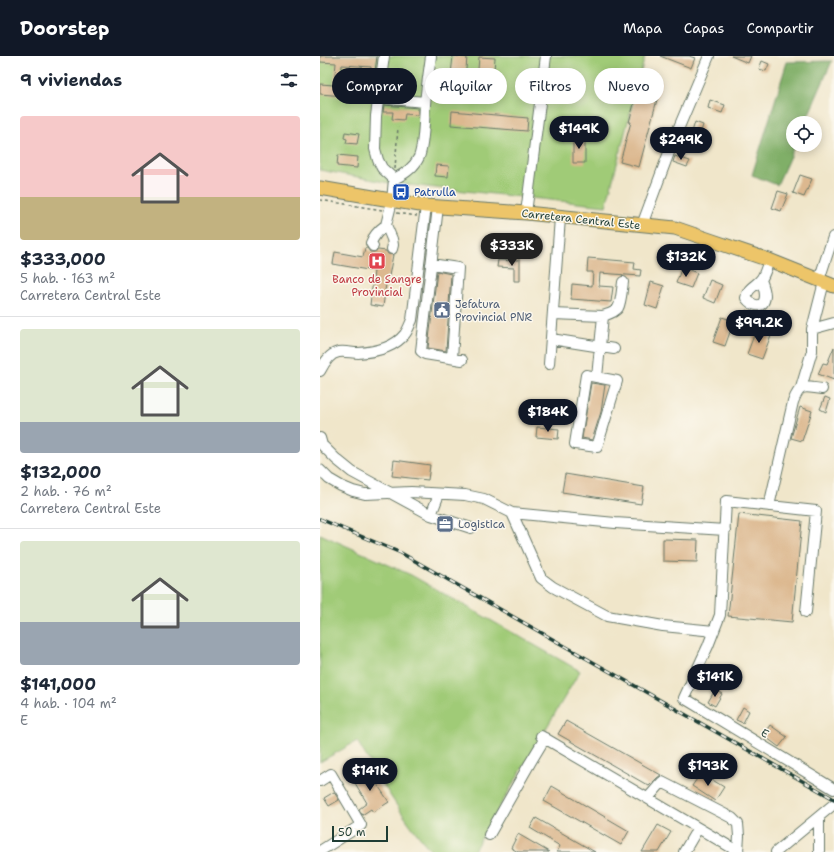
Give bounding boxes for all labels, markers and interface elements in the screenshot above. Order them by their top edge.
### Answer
text: Doorstep [20,16,109,41]
text: Mapa [623,19,662,37]
text: Capas [684,19,725,37]
text: Compartir [747,19,814,37]
chip: Comprar [332,68,417,104]
chip: Alquilar [425,68,507,104]
chip: Filtros [515,68,586,104]
chip: Nuevo [594,68,664,104]
text: 9 viviendas [20,69,122,91]
icon: filters [278,69,300,91]
pin: $149K [551,116,607,150]
map controls [786,116,822,152]
button: locate [786,116,822,152]
text: $149K [559,120,599,137]
pin: $249K [653,127,709,161]
text: $249K [659,131,703,148]
icon: home [124,142,196,214]
bus stop icon: Patrulla [391,182,411,202]
place label: Patrulla [414,185,456,200]
street label: Carretera Central Este [521,206,641,233]
pin: $333K [484,233,540,267]
text: $333K [490,237,534,254]
pin: $132K [658,244,714,278]
text: $333,000 [20,248,106,270]
text: $132K [666,248,706,265]
hospital icon: Banco de Sangre Provincial [367,251,387,271]
text: 5 hab. · 163 m² [20,270,115,287]
place label: Banco de Sangre Provincial [332,272,422,300]
text: Carretera Central Este [20,287,161,304]
place label: Jefatura Provincial PNR [455,297,533,325]
public building icon: Jefatura Provincial PNR [432,300,452,320]
pin: $99.2K [726,310,792,344]
text: $99.2K [735,314,783,331]
icon: home [124,355,196,427]
pin: $184K [520,399,576,433]
text: $184K [527,403,569,420]
text: $132,000 [20,461,101,483]
text: 2 hab. · 76 m² [20,483,112,500]
text: Carretera Central Este [20,500,161,517]
office icon: Logistica [435,514,455,534]
place label: Logistica [458,517,505,532]
icon: home [124,567,196,639]
pin: $141K [687,664,743,698]
text: $141K [696,668,734,685]
text: $141,000 [20,673,96,695]
text: 4 hab. · 104 m² [20,695,117,712]
text: E [20,712,28,729]
street label: E [758,725,772,742]
pin: $193K [680,753,736,787]
text: $193K [687,757,729,774]
pin: $141K [342,758,398,792]
text: $141K [351,762,389,779]
scale bar [332,824,388,843]
text: 50 m [338,825,366,840]

